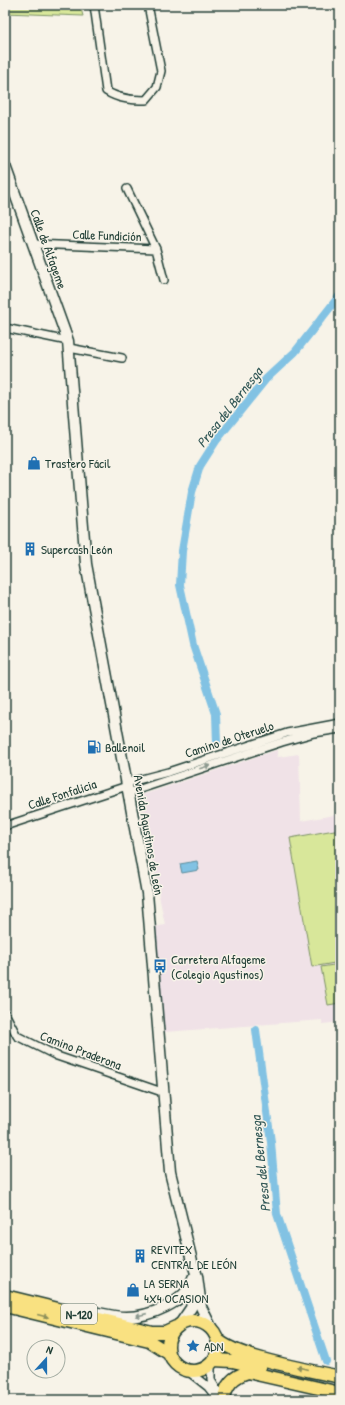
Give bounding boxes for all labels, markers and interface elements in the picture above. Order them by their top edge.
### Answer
street label: Calle de Alfageme [26,207,72,291]
street label: Calle Fundición [72,225,142,245]
water label: Presa del Bernesga [192,362,268,452]
place label: Trastero Fácil [45,454,111,472]
shop icon: Trastero Fácil [26,455,42,471]
place label: Supercash León [41,540,113,558]
building icon: Supercash León [22,541,38,557]
street label: Camino de Oteruelo [182,716,276,762]
place label: Ballenoil [105,738,145,756]
fuel station icon: Ballenoil [86,739,102,755]
one-way arrow [200,764,212,770]
street label: Avenida Agustinos de León [130,773,168,897]
street label: Calle Fonfalicia [25,774,99,814]
place label: Carretera Alfageme (Colegio Agustinos) [171,950,266,983]
bus stop icon: Carretera Alfageme (Colegio Agustinos) [152,958,168,974]
street label: Camino Praderona [38,1026,124,1074]
water label: Presa del Bernesga [245,1113,276,1213]
place label: REVITEX CENTRAL DE LEÓN [151,1240,237,1273]
building icon: REVITEX CENTRAL DE LEÓN [132,1248,148,1264]
place label: LA SERNA 4X4 OCASION [144,1274,208,1307]
shop icon: LA SERNA 4X4 OCASION [125,1282,141,1298]
road number: N-120 [61,1304,97,1324]
one-way arrow [134,1312,147,1318]
one-way arrow [37,1313,49,1319]
place label: ADN [204,1337,224,1355]
place icon: ADN [185,1338,201,1354]
north arrow [26,1339,66,1379]
text: N [44,1342,55,1357]
one-way arrow [296,1365,308,1371]

